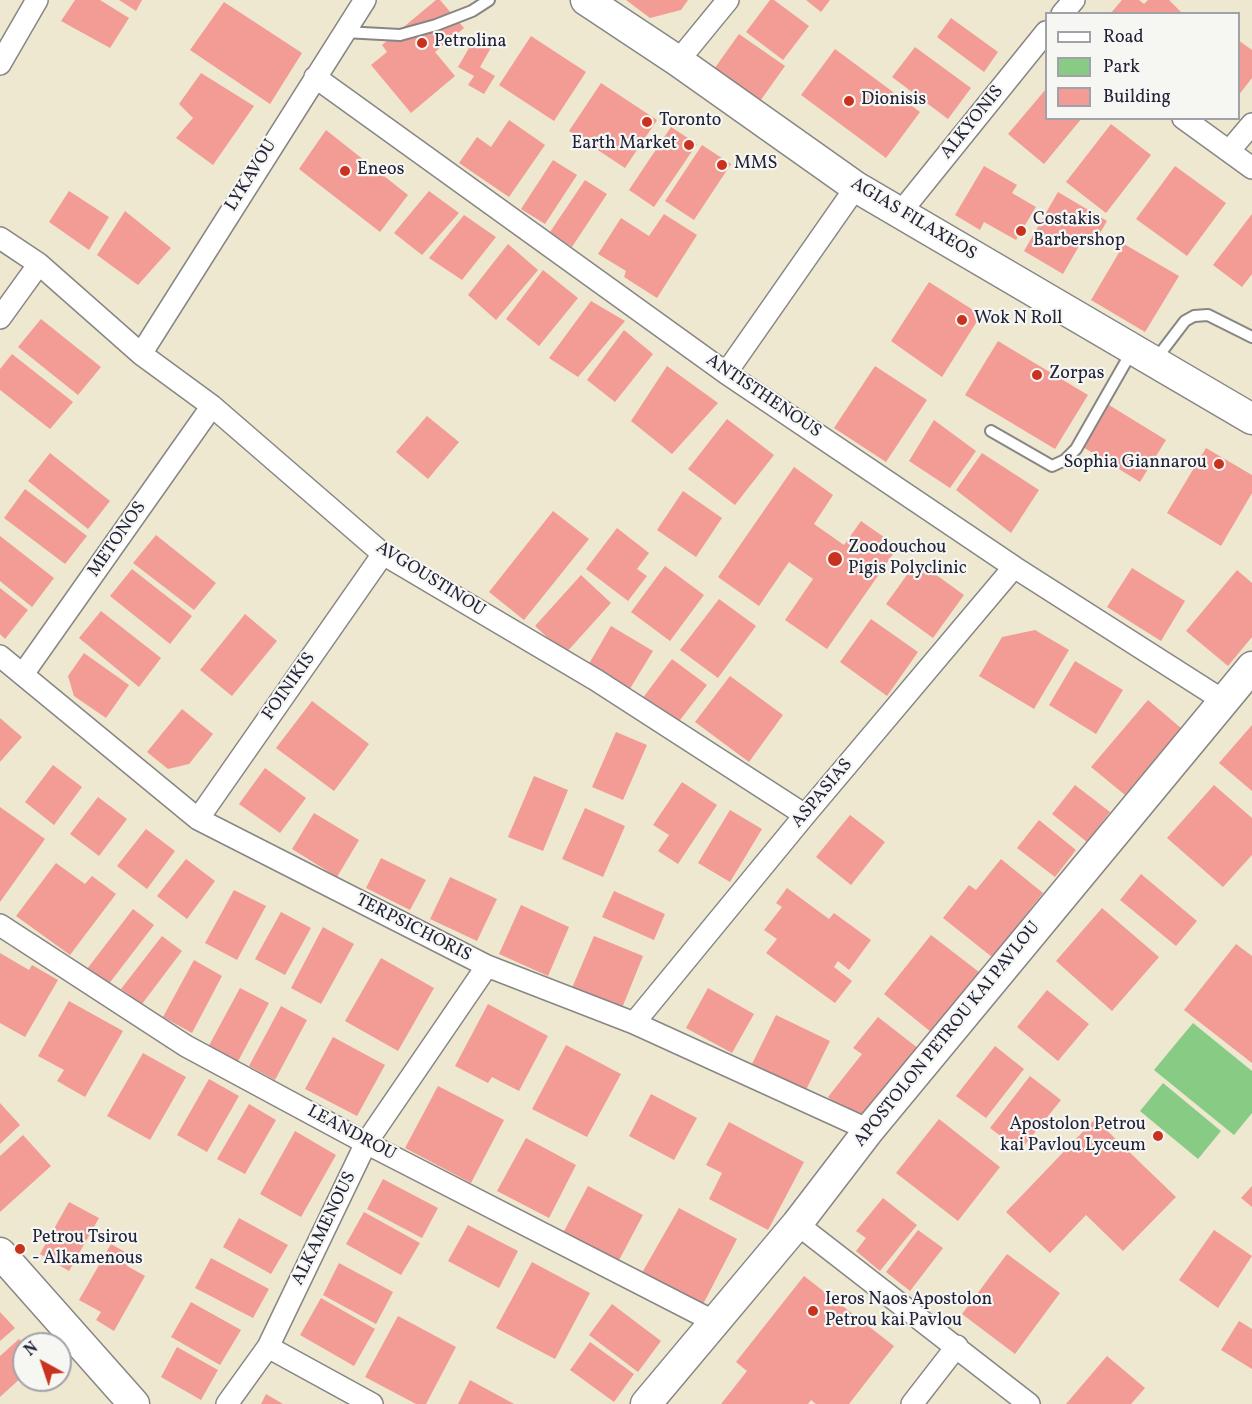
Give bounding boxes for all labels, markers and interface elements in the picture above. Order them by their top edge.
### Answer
legend [1045,12,1240,120]
text: Road [1103,25,1144,50]
place label: Petrolina [434,32,506,54]
marker: Petrolina [415,36,429,50]
text: Park [1103,55,1140,80]
street label: ALKYONIS [937,82,1009,164]
text: Building [1103,85,1171,110]
place label: Dionisis [861,90,926,112]
marker: Dionisis [842,94,856,108]
place label: Toronto [659,111,721,133]
marker: Toronto [640,115,654,129]
place label: Earth Market [571,134,677,156]
street label: LYKAVOU [222,136,282,216]
marker: Earth Market [682,138,696,152]
place label: MMS [734,154,777,176]
marker: MMS [715,158,729,172]
place label: Eneos [357,160,404,182]
marker: Eneos [338,164,352,178]
street label: AGIAS FILAXEOS [846,174,980,266]
place label: Costakis Barbershop [1033,210,1125,252]
marker: Costakis Barbershop [1014,224,1028,238]
place label: Wok N Roll [974,309,1062,331]
marker: Wok N Roll [955,313,969,327]
street label: ANTISTHENOUS [701,350,825,444]
place label: Zorpas [1049,364,1104,386]
marker: Zorpas [1030,368,1044,382]
place label: Sophia Giannarou [1063,453,1207,475]
marker: Sophia Giannarou [1212,457,1226,471]
street label: METONOS [84,498,152,582]
street label: AVGOUSTINOU [371,538,489,622]
place label: Zoodouchou Pigis Polyclinic [848,538,967,580]
marker: Zoodouchou Pigis Polyclinic [826,550,844,568]
street label: FOINIKIS [259,649,321,725]
street label: ASPASIAS [788,755,858,833]
street label: TERPSICHORIS [351,891,475,967]
street label: APOSTOLON PETROU KAI PAVLOU [850,918,1046,1152]
street label: LEANDROU [303,1102,399,1166]
place label: Apostolon Petrou kai Pavlou Lyceum [1000,1115,1146,1158]
marker: Apostolon Petrou kai Pavlou Lyceum [1151,1129,1165,1143]
street label: ALKAMENOUS [288,1169,362,1289]
place label: Petrou Tsirou - Alkamenous [32,1228,143,1270]
marker: Petrou Tsirou - Alkamenous [13,1242,27,1256]
place label: Ieros Naos Apostolon Petrou kai Pavlou [825,1290,992,1332]
marker: Ieros Naos Apostolon Petrou kai Pavlou [806,1304,820,1318]
north arrow [12,1332,72,1392]
text: N [20,1338,43,1362]

